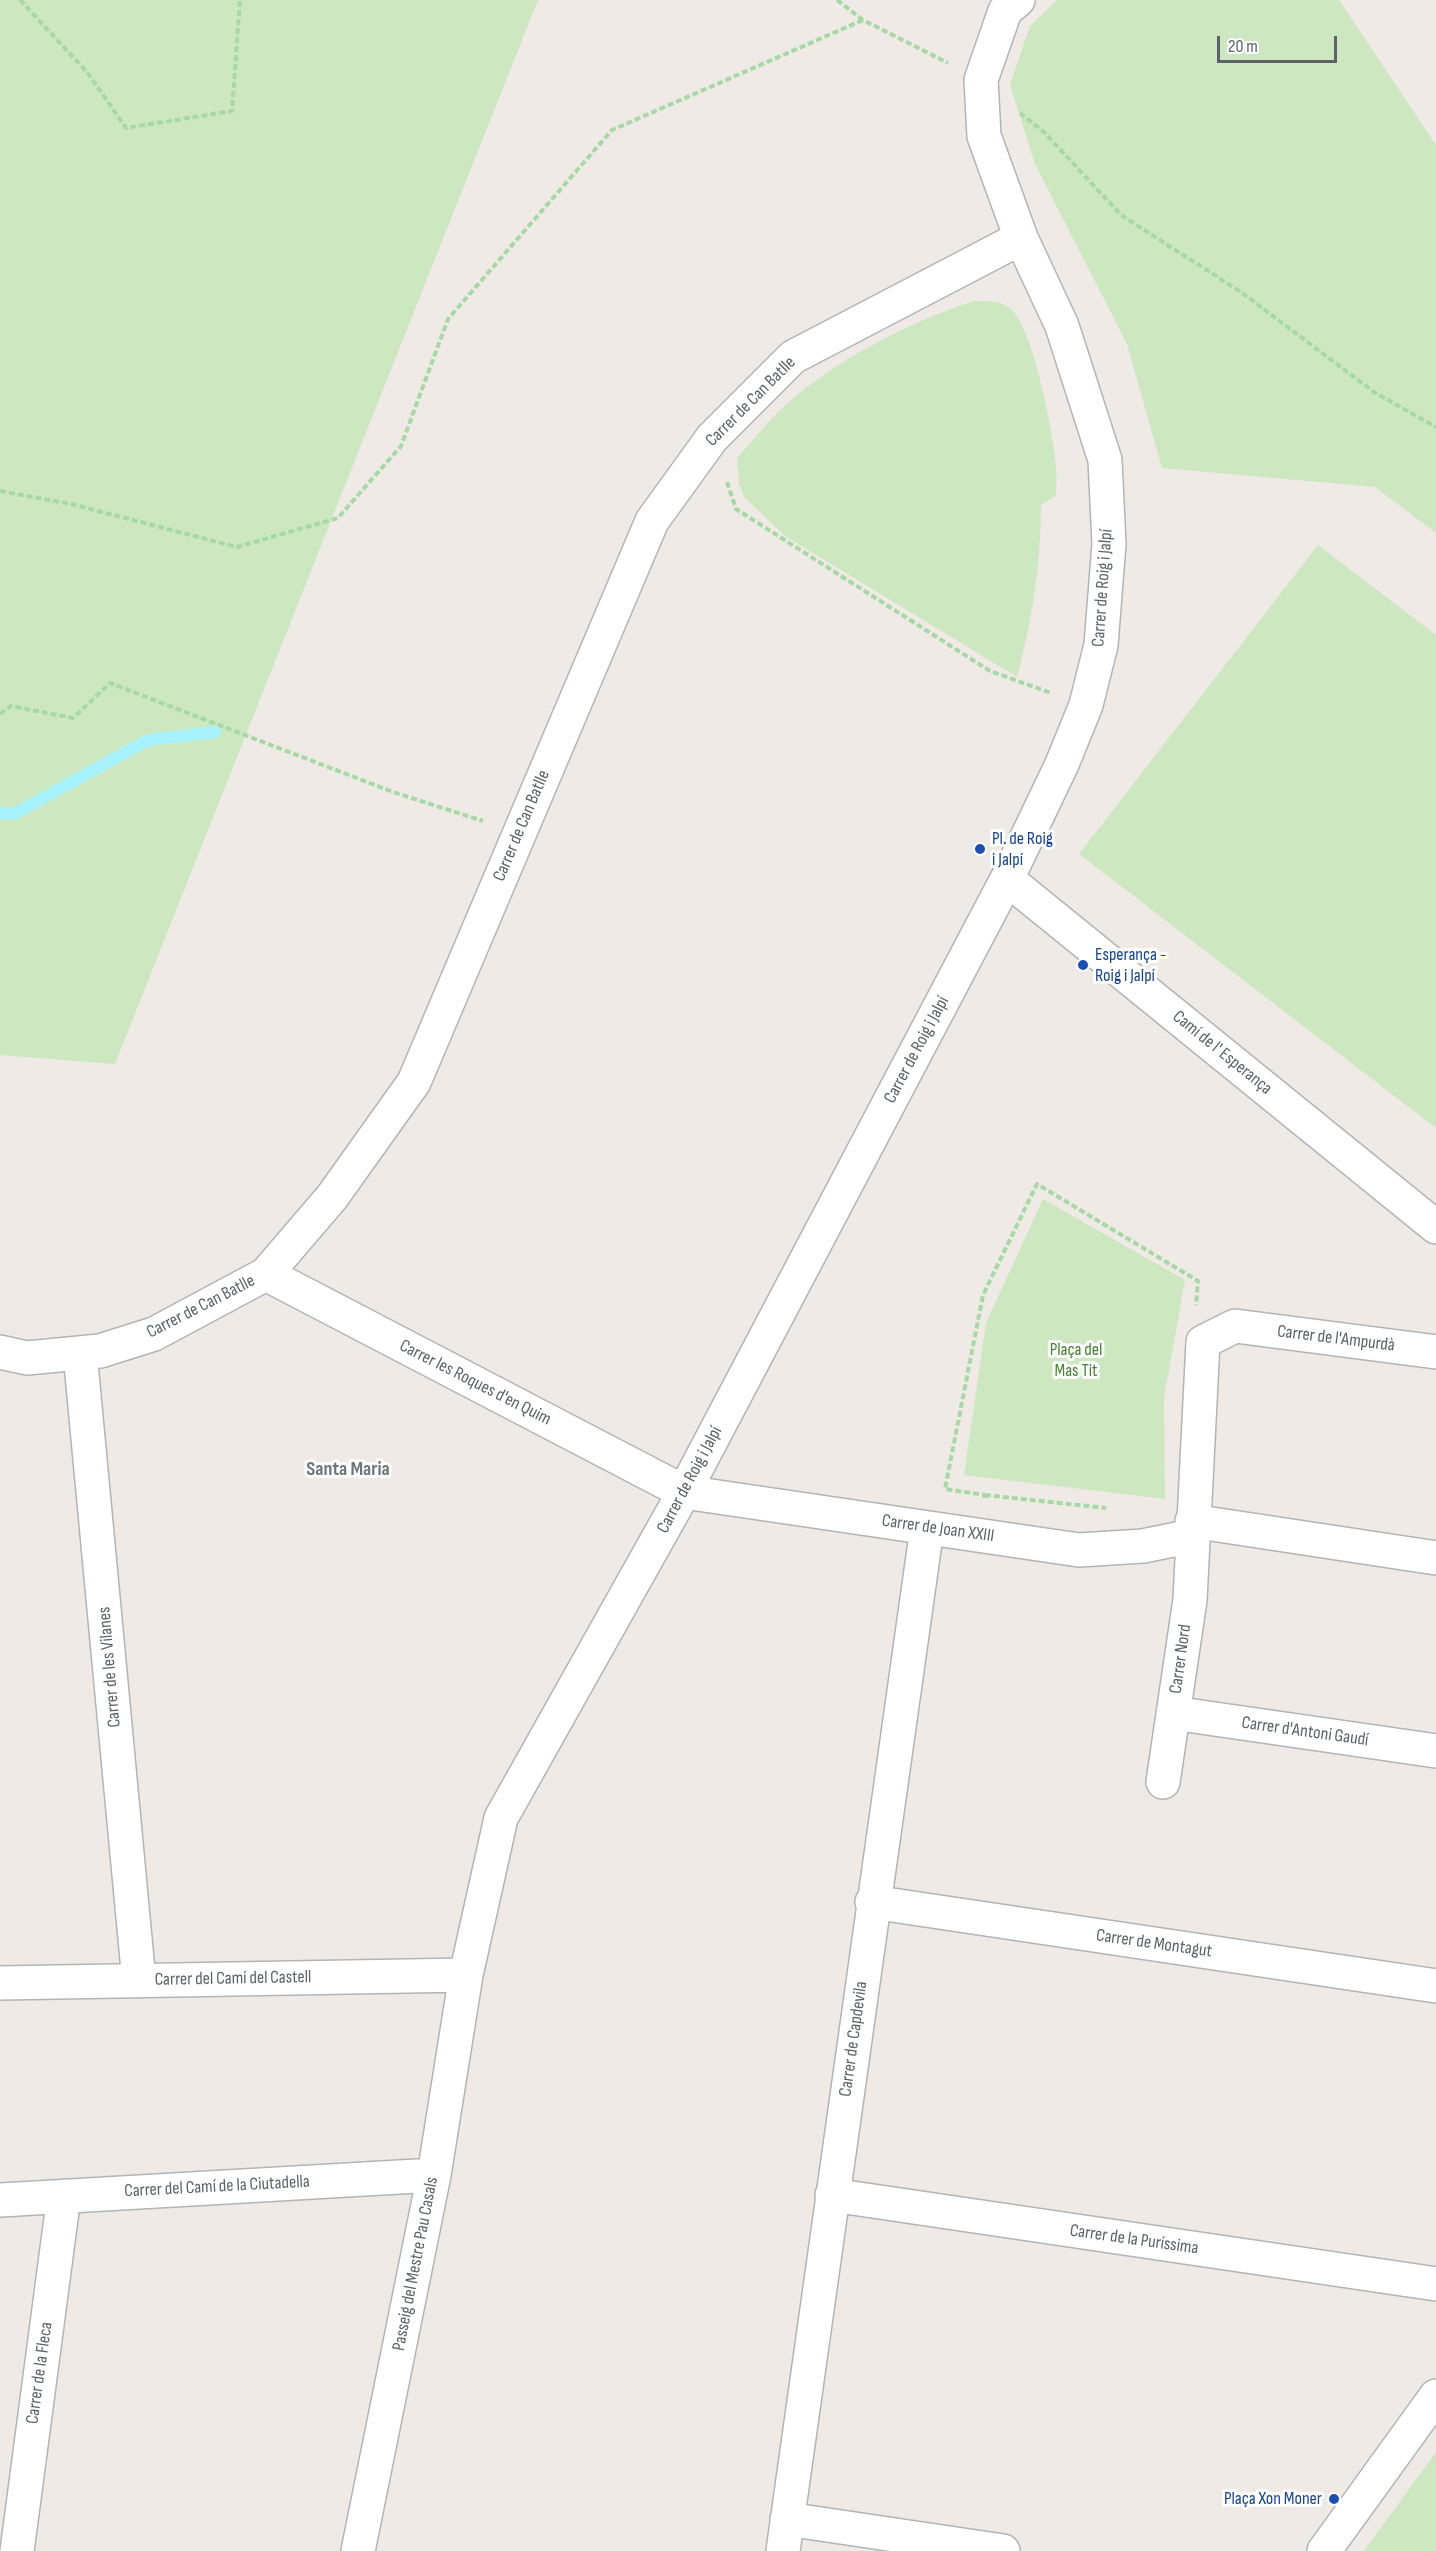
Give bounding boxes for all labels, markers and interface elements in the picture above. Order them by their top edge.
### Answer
scale bar [1220,24,1340,62]
text: 20 m [1228,36,1258,57]
street label: Carrer de Can Batlle [701,352,801,452]
street label: Carrer de Roig i Jalpí [1088,528,1118,648]
street label: Carrer de Can Batlle [489,767,555,885]
place label: Pl. de Roig i Jalpí [992,828,1053,870]
marker: Pl. de Roig i Jalpí [973,842,987,856]
place label: Esperança - Roig i Jalpí [1095,944,1166,986]
marker: Esperança - Roig i Jalpí [1076,958,1090,972]
street label: Carrer de Roig i Jalpí [880,993,954,1107]
street label: Camí de l' Esperança [1168,1006,1276,1100]
street label: Carrer de Can Batlle [143,1270,259,1344]
street label: Carrer de l'Ampurdà [1276,1321,1396,1357]
street label: Carrer les Roques d'en Quim [396,1335,554,1431]
park label: Plaça del Mas Tit [1050,1339,1102,1382]
street label: Carrer de Roig i Jalpí [653,1423,727,1537]
district label: Santa Maria [306,1458,390,1482]
street label: Carrer de Joan XXIII [880,1510,996,1548]
street label: Carrer de les Vilanes [94,1606,126,1728]
street label: Carrer Nord [1165,1623,1197,1695]
street label: Carrer d'Antoni Gaudí [1240,1712,1370,1752]
street label: Carrer de Montagut [1095,1925,1213,1963]
street label: Carrer del Camí del Castell [154,1967,312,1991]
street label: Carrer de Capdevila [835,1980,873,2098]
street label: Carrer del Camí de la Ciutadella [124,2171,310,2203]
street label: Passeig del Mestre Pau Casals [389,2175,443,2353]
street label: Carrer de la Puríssima [1068,2220,1200,2260]
street label: Carrer de la Fleca [22,2321,58,2425]
place label: Plaça Xon Moner [1224,2488,1322,2510]
marker: Plaça Xon Moner [1327,2492,1341,2506]

